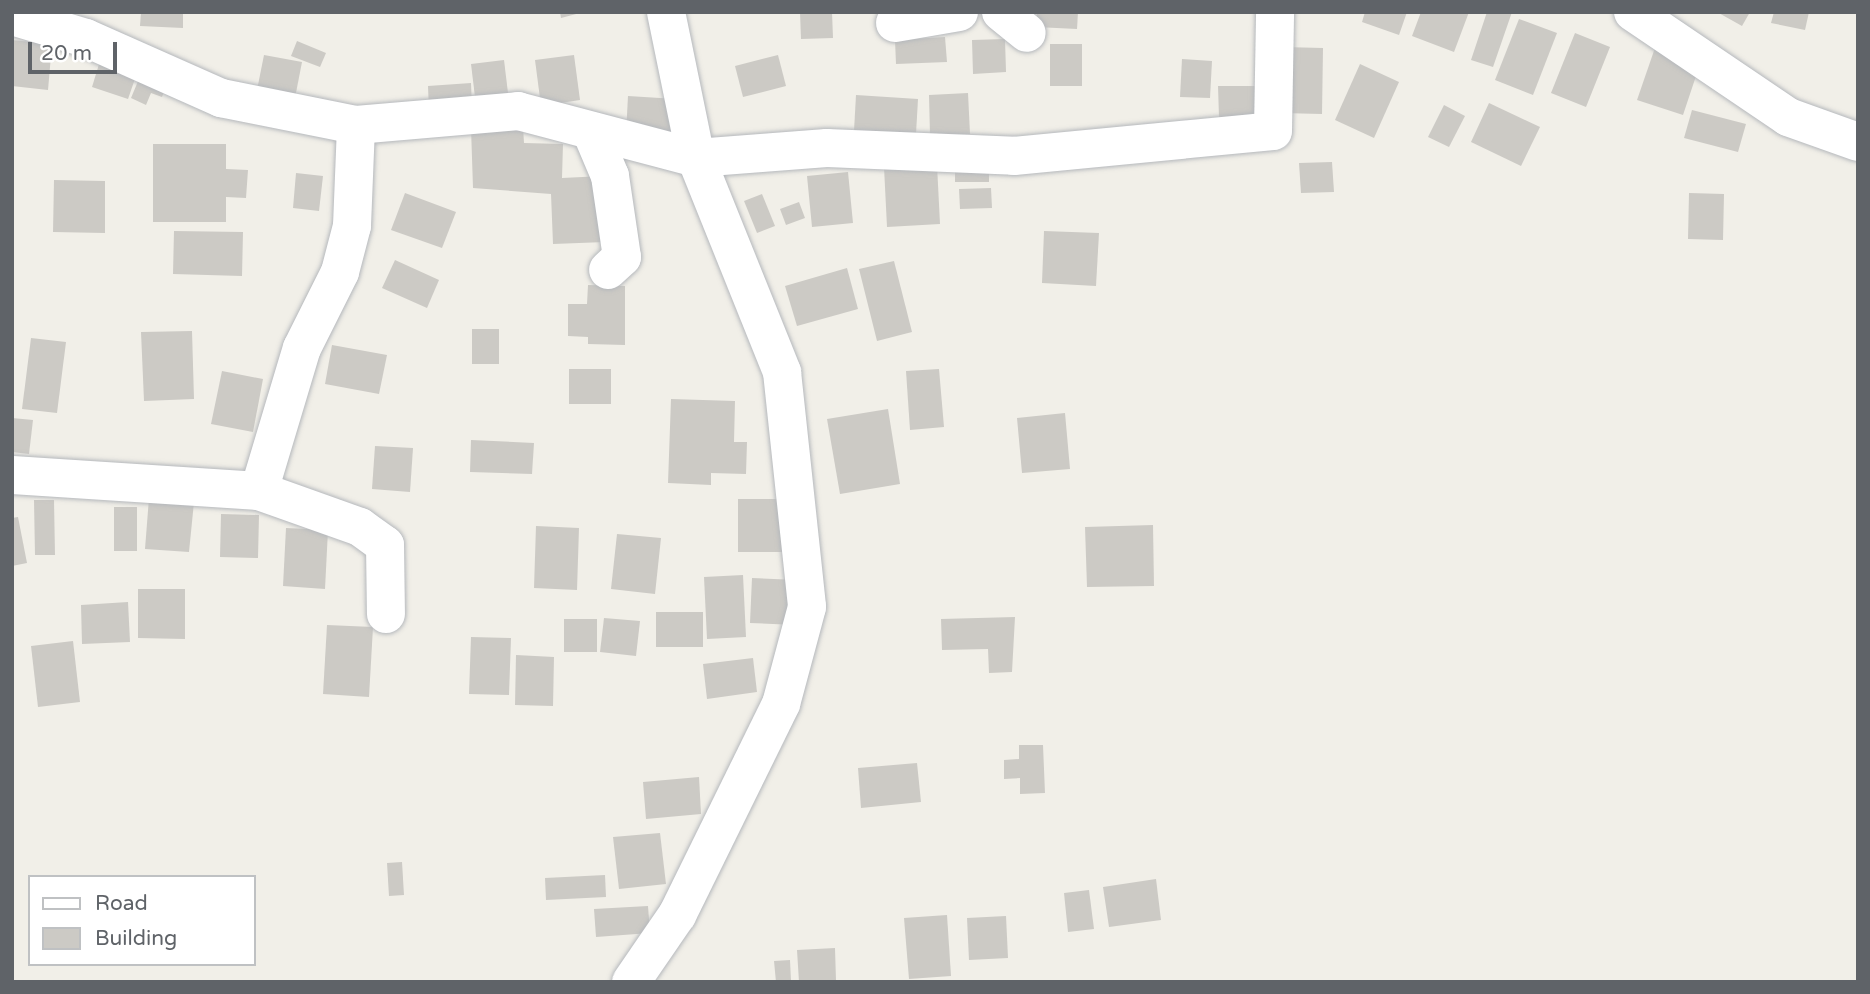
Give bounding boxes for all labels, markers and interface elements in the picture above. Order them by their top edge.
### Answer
scale bar [32,28,121,72]
text: 20 m [41,41,92,66]
legend [28,875,256,966]
text: Road [95,891,148,916]
text: Building [95,926,177,951]

